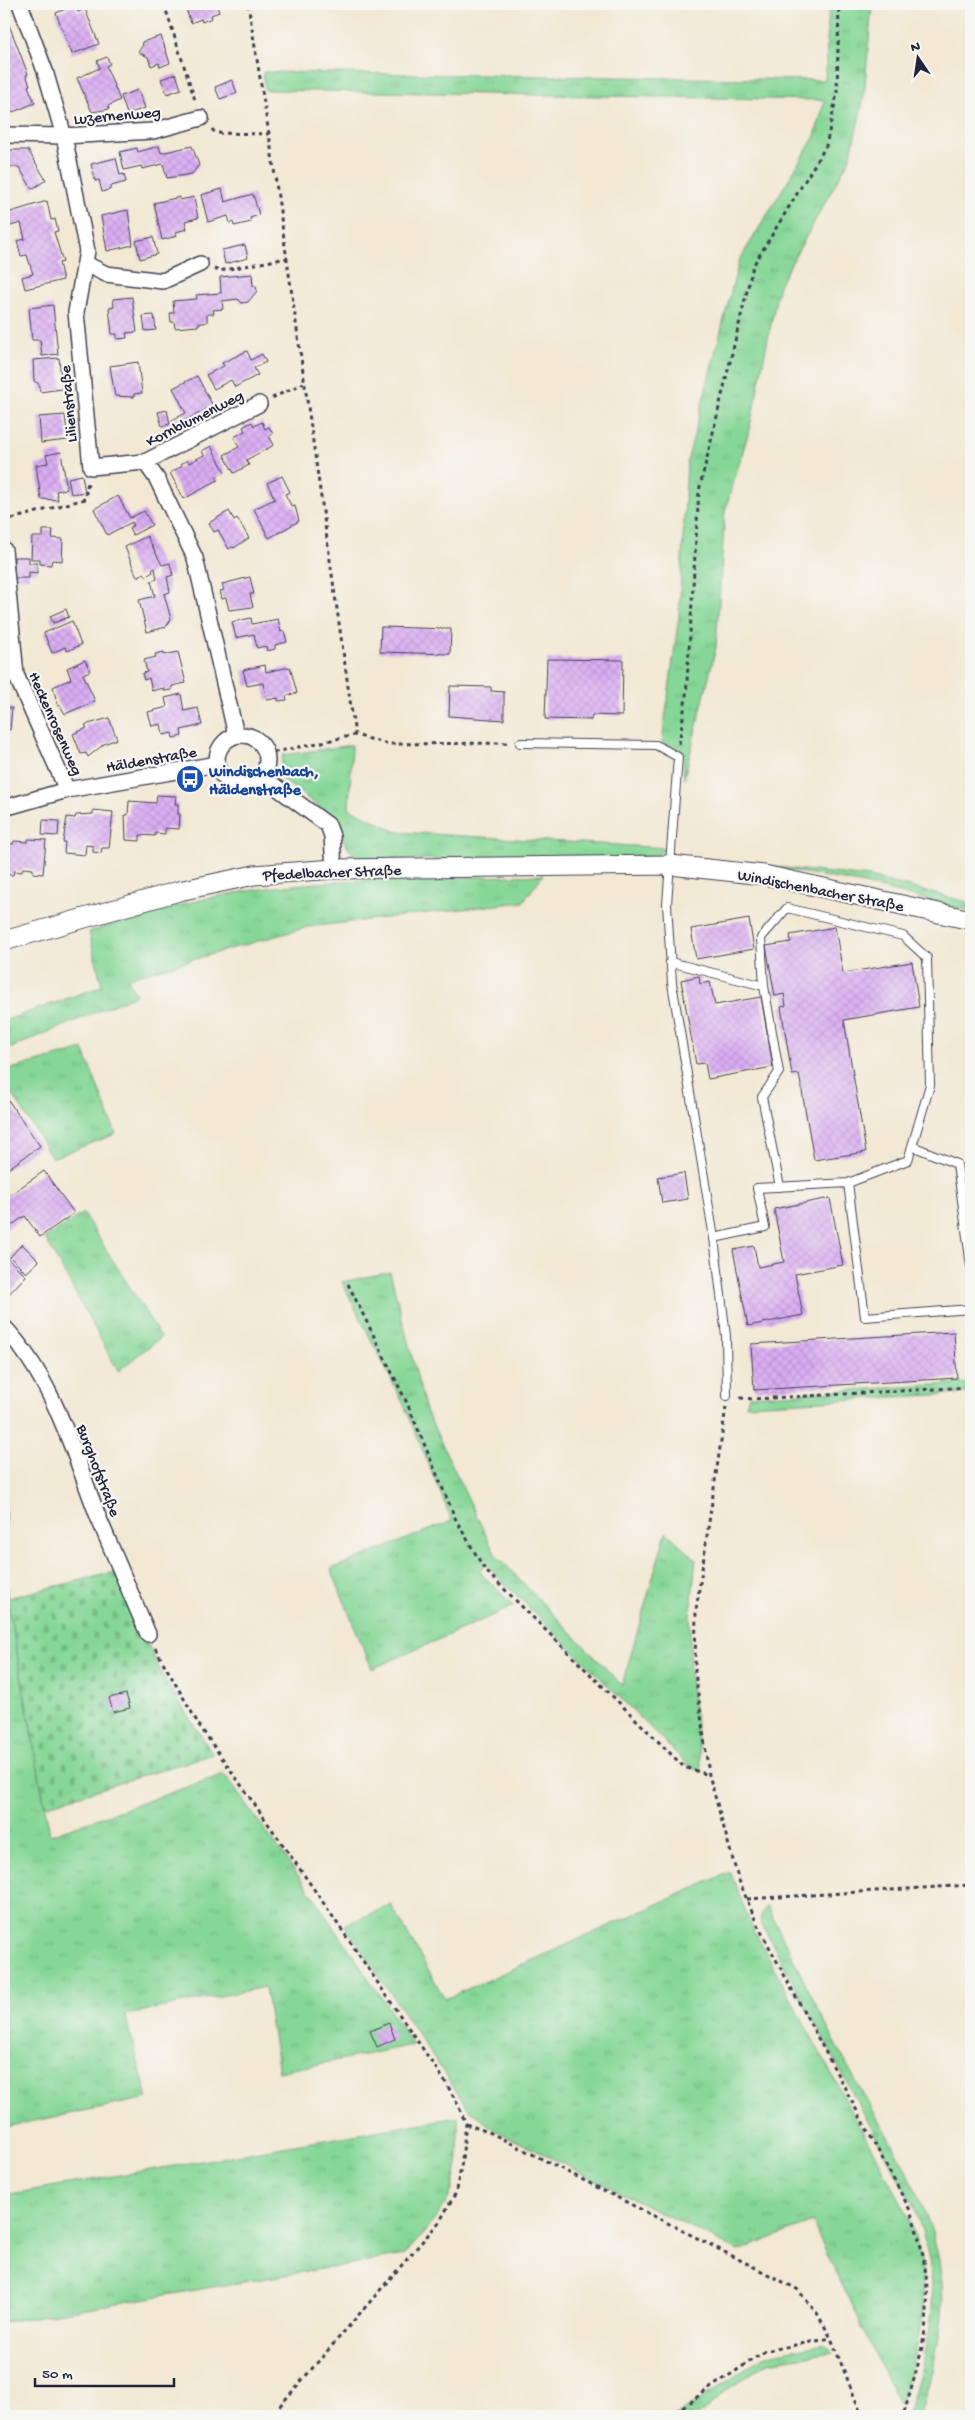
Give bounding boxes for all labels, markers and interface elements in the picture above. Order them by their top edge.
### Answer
north arrow [892,32,942,82]
text: N [909,38,922,57]
street label: Luzernenweg [73,104,162,131]
street label: Lilienstraße [58,364,83,443]
street label: Kornblumenweg [144,387,248,453]
street label: Heckenrosenweg [22,670,85,779]
street label: Häldenstraße [105,744,199,779]
bus stop icon: Windischenbach, Häldenstraße [175,764,205,794]
place label: Windischenbach, Häldenstraße [208,764,319,801]
street label: Pfedelbacher Straße [261,863,402,886]
street label: Windischenbacher Straße [736,867,906,918]
street label: Burghofstraße [70,1422,123,1521]
scale bar [35,2355,174,2387]
text: 50 m [42,2366,73,2384]

